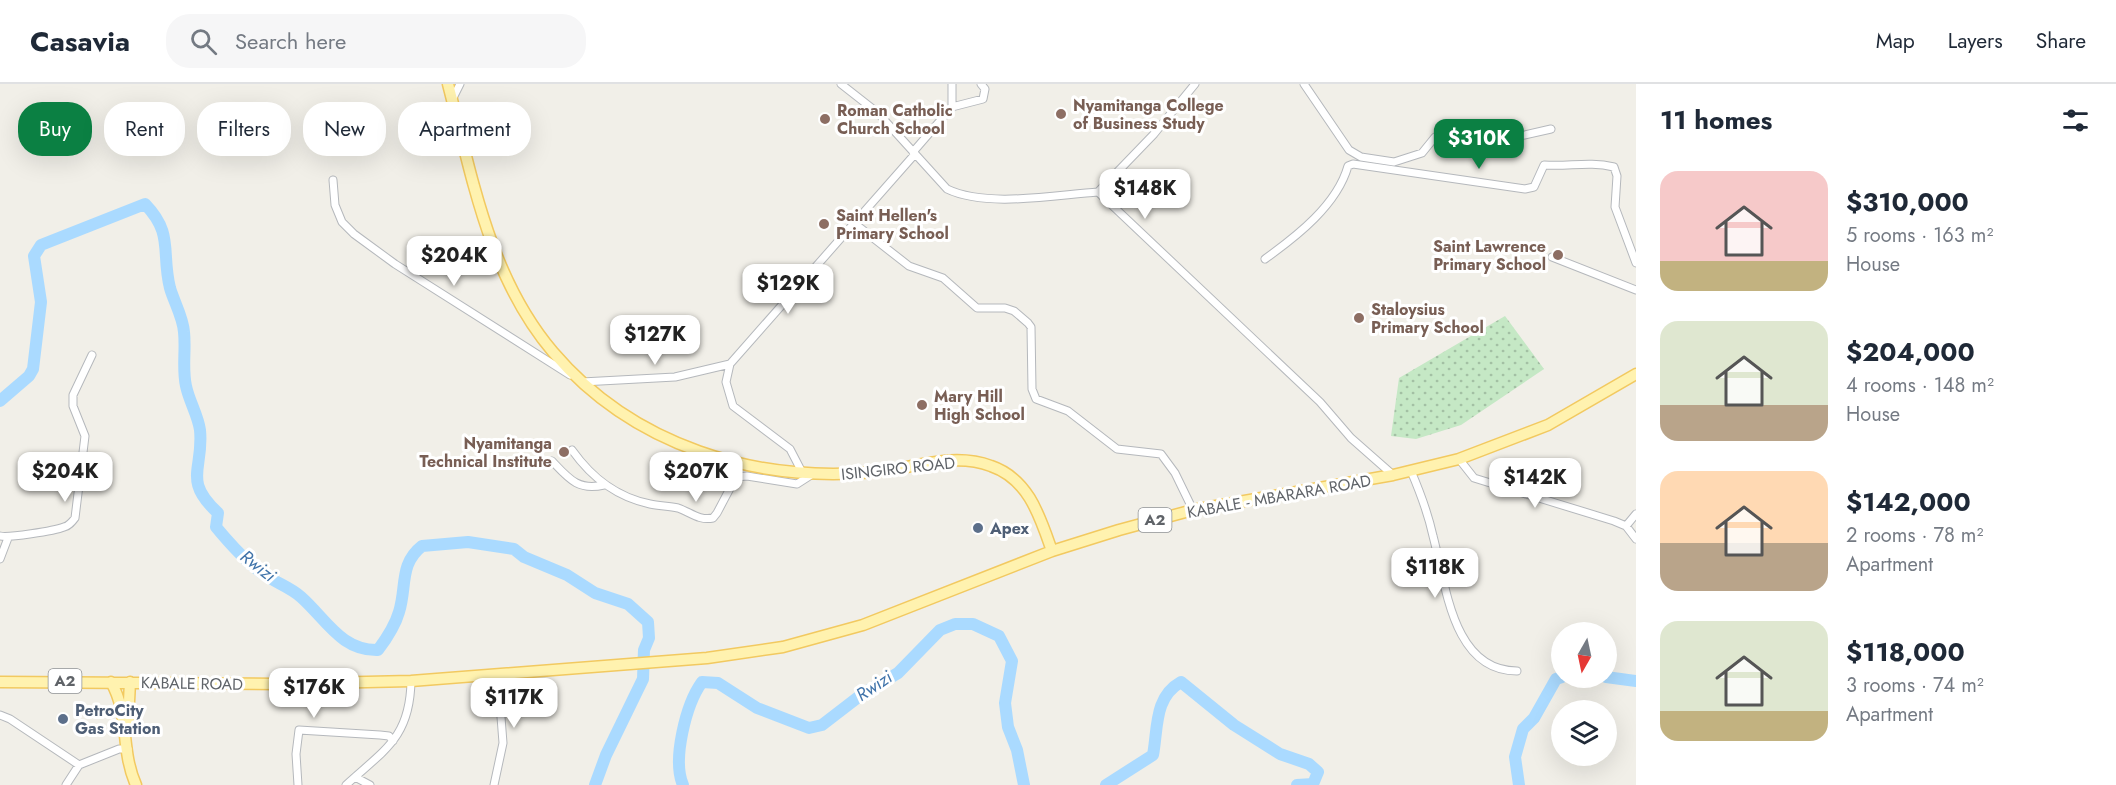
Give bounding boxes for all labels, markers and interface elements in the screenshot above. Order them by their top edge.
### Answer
search box [166,14,586,68]
text: Casavia [30,21,130,62]
icon: search [187,25,220,58]
text: Search here [235,25,346,57]
text: Map [1876,26,1915,56]
text: Layers [1948,26,2003,56]
text: Share [2036,26,2086,56]
place label: Nyamitanga College of Business Study [1073,94,1224,135]
place label: Roman Catholic Church School [837,99,953,140]
text: 11 homes [1660,101,1772,139]
chip: Buy [18,102,92,156]
chip: Rent [104,102,185,156]
chip: Filters [197,102,291,156]
chip: New [303,102,386,156]
chip: Apartment [398,102,531,156]
icon: filters [2059,104,2092,137]
marker: Nyamitanga College of Business Study [1054,107,1068,121]
marker: Roman Catholic Church School [818,112,832,126]
pin: $310K [1437,119,1521,170]
text: $310K [1448,124,1510,153]
pin: $148K [1103,169,1187,220]
text: $148K [1113,174,1177,203]
text: $310,000 [1846,183,1969,221]
icon: home [1708,195,1780,267]
place label: Saint Hellen's Primary School [836,204,949,245]
marker: Saint Hellen's Primary School [817,217,831,231]
text: 5 rooms · 163 m² [1846,221,1993,250]
place label: Saint Lawrence Primary School [1433,235,1546,276]
pin: $204K [412,236,496,287]
text: $204K [421,241,487,270]
marker: Saint Lawrence Primary School [1551,248,1565,262]
text: House [1846,250,1900,279]
pin: $129K [746,264,830,315]
text: $129K [756,269,820,298]
place label: Staloysius Primary School [1371,298,1484,339]
marker: Staloysius Primary School [1352,311,1366,325]
pin: $127K [613,315,697,366]
text: $127K [624,320,686,349]
text: $204,000 [1846,333,1975,371]
icon: home [1708,345,1780,417]
text: 4 rooms · 148 m² [1846,371,1994,400]
place label: Mary Hill High School [934,385,1025,426]
marker: Mary Hill High School [915,398,929,412]
text: House [1846,400,1900,429]
place label: Nyamitanga Technical Institute [420,432,552,473]
marker: Nyamitanga Technical Institute [557,445,571,459]
street label: ISINGIRO ROAD [840,451,956,486]
pin: $204K [23,452,107,503]
pin: $207K [654,452,738,503]
text: $204K [32,457,98,486]
text: $207K [664,457,728,486]
pin: $142K [1493,458,1577,509]
text: $142K [1503,463,1567,492]
street label: KABALE - MBARARA ROAD [1185,469,1373,524]
text: $142,000 [1846,483,1971,521]
icon: home [1708,495,1780,567]
road number: A2 [1138,508,1172,532]
place label: Apex [989,517,1030,540]
marker: Apex [971,521,985,535]
text: 2 rooms · 78 m² [1846,521,1983,550]
water label: Rwizi [235,544,282,588]
pin: $118K [1393,548,1477,599]
text: Apartment [1846,550,1933,579]
text: $118K [1405,553,1465,582]
north arrow [1551,622,1617,688]
map controls [1551,622,1617,766]
text: $118,000 [1846,633,1965,671]
icon: home [1708,645,1780,717]
water label: Rwizi [851,664,898,708]
pin: $176K [272,668,356,719]
road number: A2 [48,669,82,693]
street label: KABALE ROAD [141,671,243,696]
text: 3 rooms · 74 m² [1846,671,1984,700]
text: $176K [283,673,345,702]
pin: $117K [472,678,556,729]
text: $117K [485,683,543,712]
place label: PetroCity Gas Station [75,699,161,740]
button: layers [1551,700,1617,766]
text: Apartment [1846,700,1933,729]
marker: PetroCity Gas Station [56,712,70,726]

